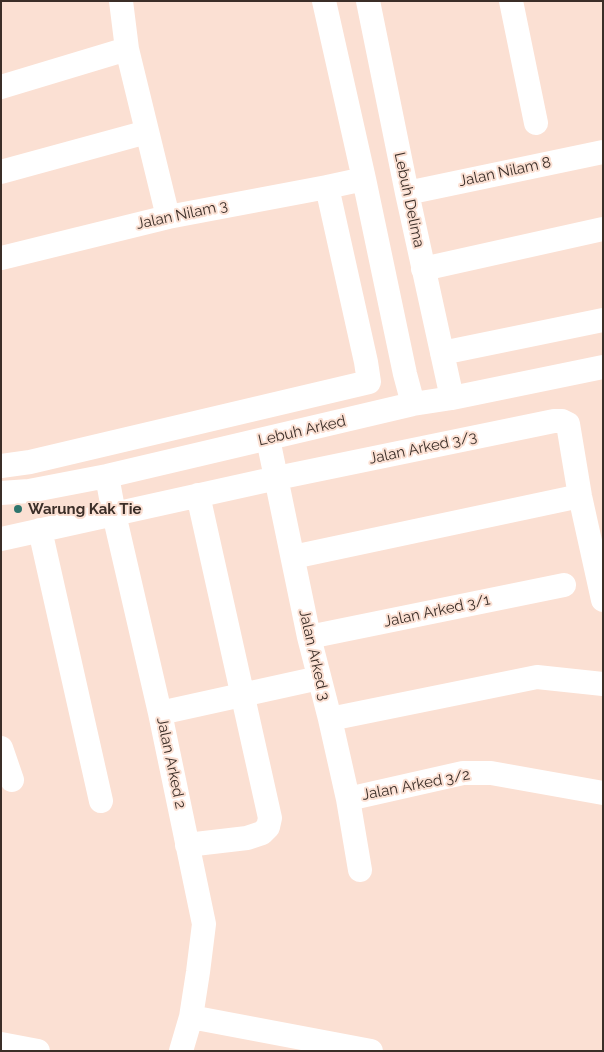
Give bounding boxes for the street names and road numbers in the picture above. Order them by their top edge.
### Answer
street label: Lebuh Delima [390,151,428,249]
street label: Jalan Nilam 8 [457,153,553,191]
street label: Jalan Nilam 3 [135,197,229,233]
street label: Lebuh Arked [257,412,347,450]
street label: Jalan Arked 3/3 [367,428,479,468]
street label: Jalan Arked 3/1 [382,591,492,631]
street label: Jalan Arked 3 [295,608,333,702]
street label: Jalan Arked 2 [153,716,189,810]
street label: Jalan Arked 3/2 [361,766,471,804]

